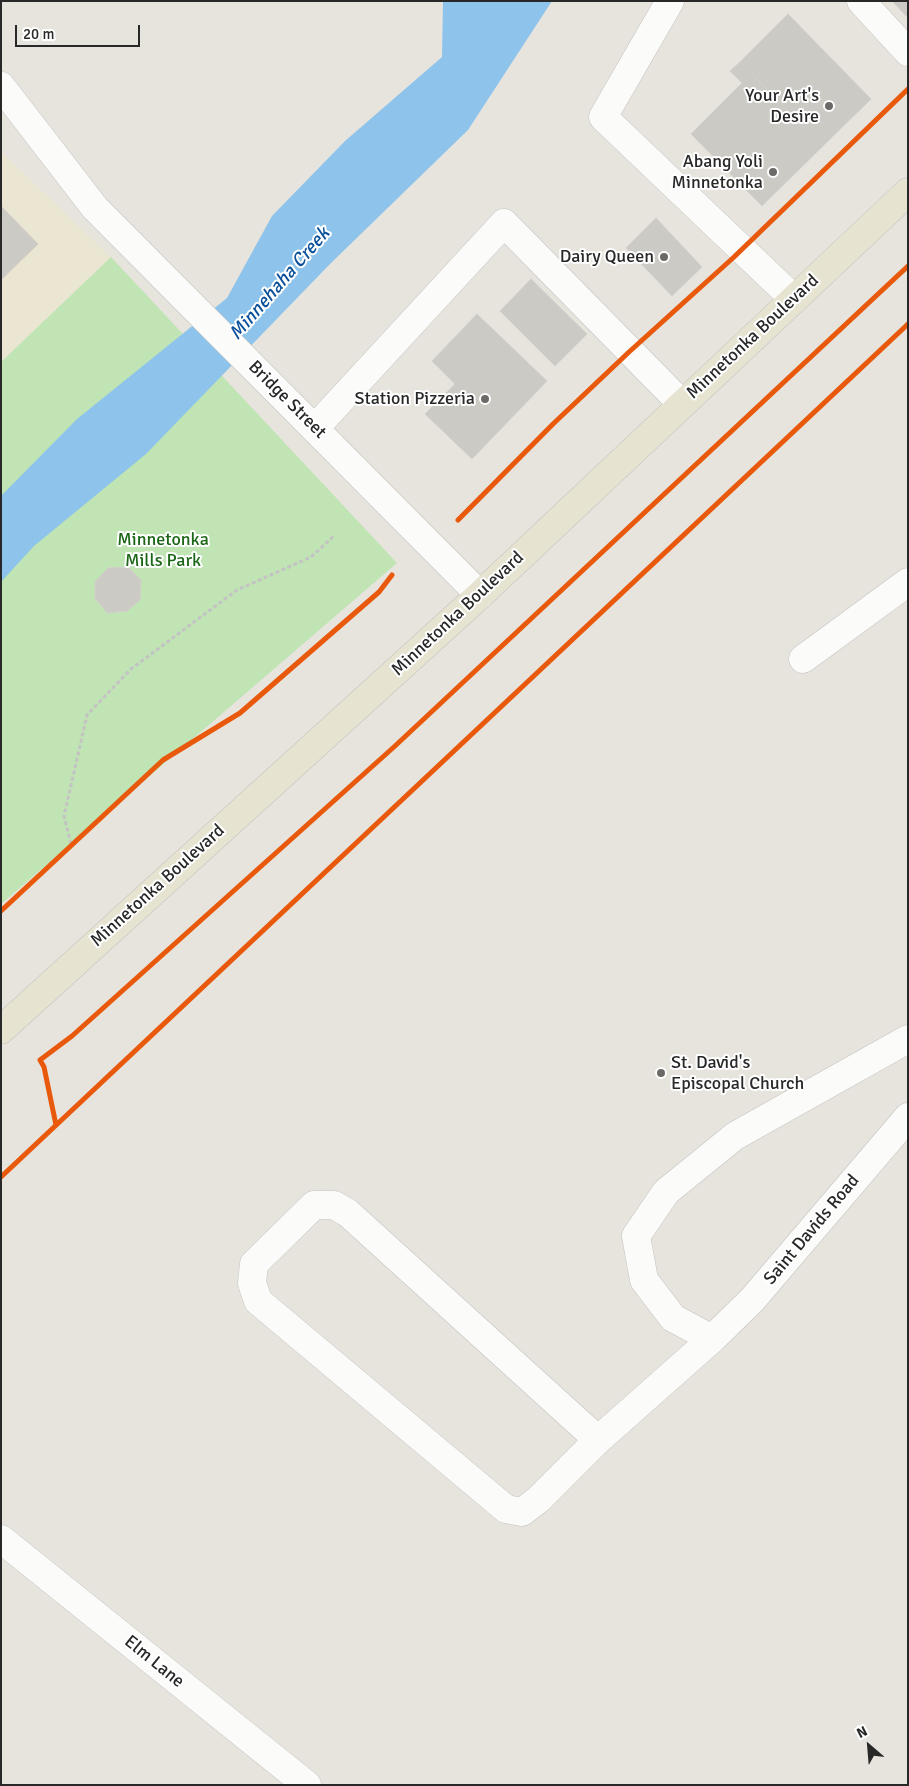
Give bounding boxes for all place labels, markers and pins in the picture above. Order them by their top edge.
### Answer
place label: Your Art's Desire [745,85,819,128]
marker: Your Art's Desire [823,100,835,112]
place label: Abang Yoli Minnetonka [671,151,763,193]
marker: Abang Yoli Minnetonka [767,166,779,178]
place label: Dairy Queen [560,246,654,268]
marker: Dairy Queen [658,251,670,263]
place label: Station Pizzeria [354,388,475,410]
marker: Station Pizzeria [479,393,491,405]
place label: St. David's Episcopal Church [671,1052,804,1094]
marker: St. David's Episcopal Church [655,1067,667,1079]

